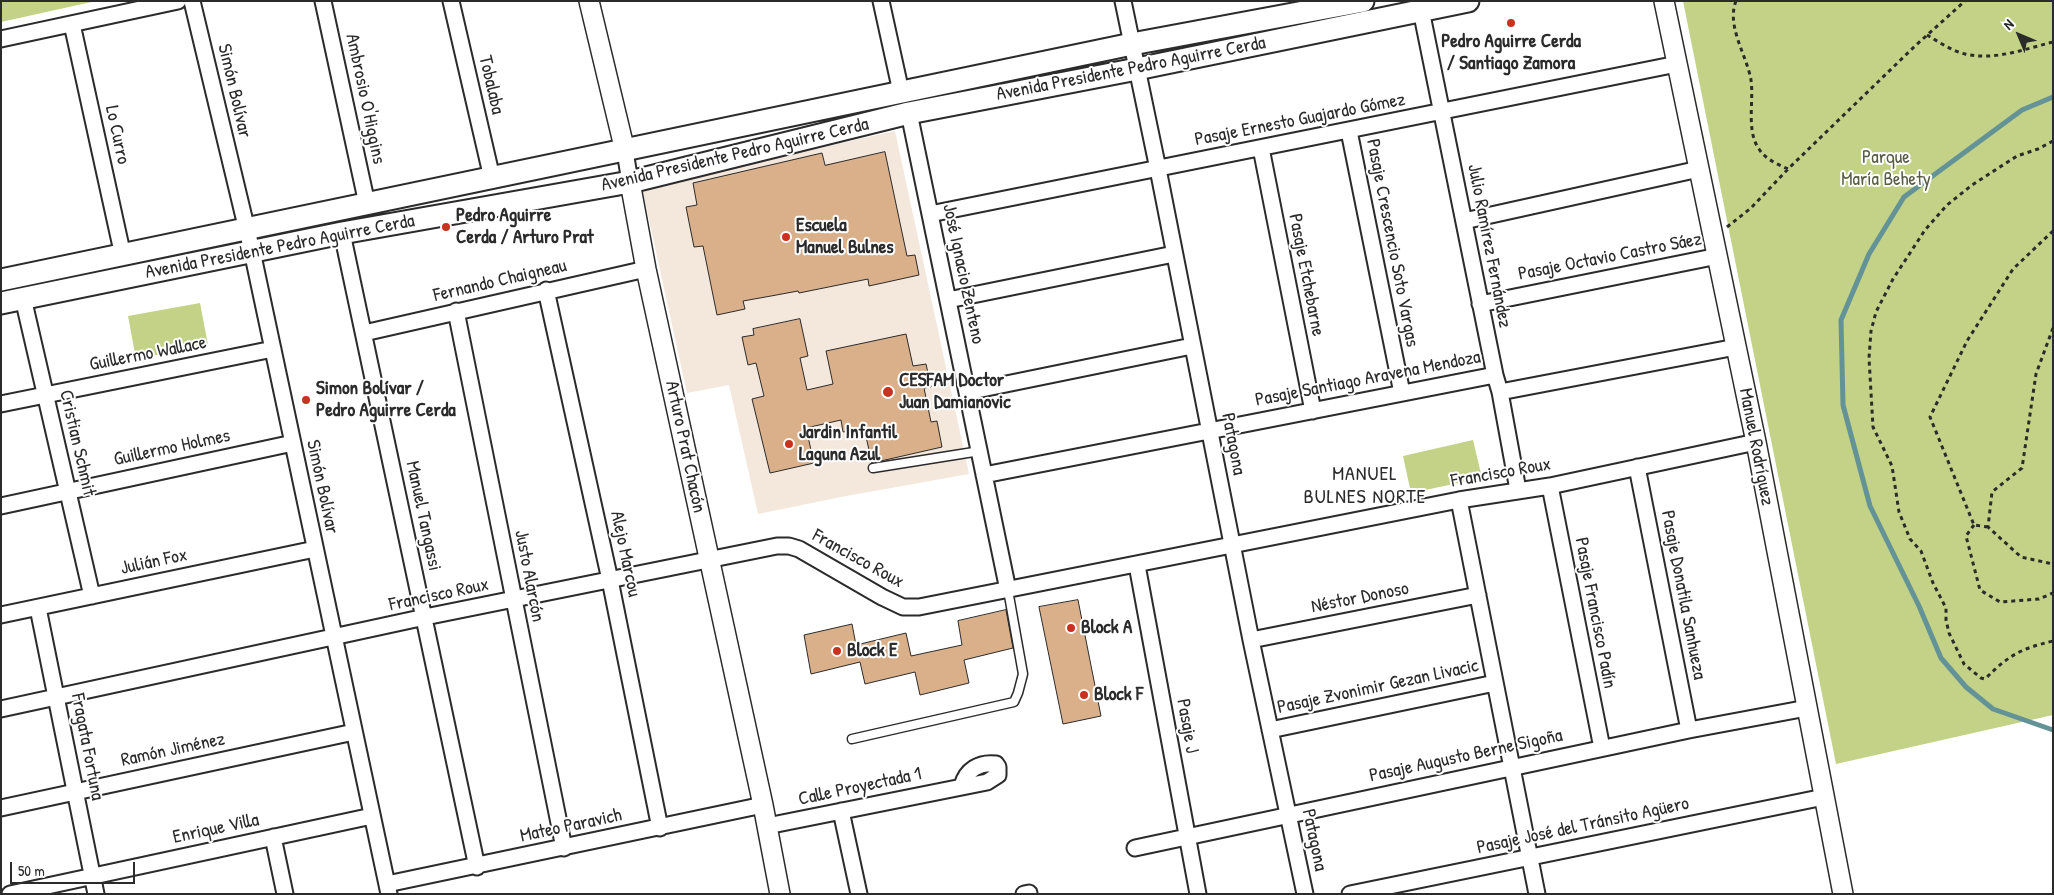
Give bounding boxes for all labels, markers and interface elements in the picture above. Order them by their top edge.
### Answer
north arrow [1994,10,2044,60]
text: N [1999,15,2017,33]
marker: Pedro Aguirre Cerda / Santiago Zamora [1505,17,1517,29]
place label: Pedro Aguirre Cerda / Santiago Zamora [1441,31,1581,75]
street label: Ambrosio O'Higgins [340,32,390,166]
street label: Avenida Presidente Pedro Aguirre Cerda [994,32,1268,106]
street label: Simón Bolívar [212,42,256,140]
street label: Tobalaba [473,53,509,117]
street label: Pasaje Ernesto Guajardo Gómez [1193,88,1407,152]
street label: Lo Curro [100,104,134,166]
street label: Avenida Presidente Pedro Aguirre Cerda [599,113,871,197]
street label: Pasaje Crescencio Soto Vargas [1361,137,1423,349]
park label: Parque María Behety [1841,147,1931,191]
street label: Julio Ramírez Fernández [1462,162,1516,330]
street label: José Ignacio Zenteno [937,202,989,346]
place label: Pedro Aguirre Cerda / Arturo Prat [456,205,593,249]
street label: Avenida Presidente Pedro Aguirre Cerda [143,210,417,284]
street label: Pasaje Etchebarne [1283,212,1329,338]
place label: Escuela Manuel Bulnes [796,215,894,259]
marker: Pedro Aguirre Cerda / Arturo Prat [440,221,452,233]
street label: Pasaje Octavio Castro Sáez [1516,228,1704,286]
marker: Escuela Manuel Bulnes [780,231,792,243]
street label: Fernando Chaigneau [431,255,569,307]
street label: Guillermo Wallace [88,331,208,377]
street label: Pasaje Santiago Aravena Mendoza [1253,346,1483,412]
place label: CESFAM Doctor Juan Damianovic [899,370,1011,414]
place label: Simon Bolívar / Pedro Aguirre Cerda [316,378,456,422]
street label: Arturo Prat Chacón [660,379,710,515]
marker: CESFAM Doctor Juan Damianovic [881,385,895,399]
street label: Manuel Rodríguez [1733,386,1779,508]
street label: Cristian Schmit [54,388,100,498]
marker: Simon Bolívar / Pedro Aguirre Cerda [300,394,312,406]
street label: Patagona [1216,411,1250,477]
place label: Jardin Infantil Laguna Azul [799,422,897,466]
street label: Guillermo Holmes [112,425,232,471]
street label: Simón Bolívar [301,438,343,536]
marker: Jardin Infantil Laguna Azul [783,438,795,450]
street label: Francisco Roux [1449,453,1553,493]
street label: Manuel Tangassi [400,459,446,573]
district label: MANUEL BULNES NORTE [1302,463,1428,510]
street label: Alejo Marcou [605,509,645,599]
street label: Pasaje Donatila Sanhueza [1655,509,1711,681]
street label: Francisco Roux [808,524,908,594]
street label: Justo Alarcón [509,528,549,624]
street label: Pasaje Francisco Padín [1569,536,1621,690]
street label: Julián Fox [119,544,189,580]
street label: Francisco Roux [387,573,491,617]
street label: Néstor Donoso [1309,577,1411,619]
place label: Block A [1081,617,1132,639]
marker: Block A [1065,622,1077,634]
place label: Block E [847,640,897,662]
marker: Block E [831,645,843,657]
street label: Pasaje Zvonimir Gezan Livacic [1275,655,1481,719]
place label: Block F [1094,684,1143,706]
marker: Block F [1078,689,1090,701]
street label: Fragata Fortuna [65,692,109,802]
street label: Pasaje J [1171,697,1203,755]
street label: Pasaje Augusto Berne Sigoña [1367,724,1565,788]
street label: Ramón Jiménez [119,728,227,772]
street label: Calle Proyectada 1 [796,763,924,811]
street label: Pasaje José del Tránsito Agüero [1475,792,1691,860]
street label: Mateo Paravich [518,804,624,848]
street label: Patagona [1296,807,1332,873]
street label: Enrique Villa [171,809,261,849]
scale bar [12,852,138,884]
text: 50 m [18,860,45,881]

